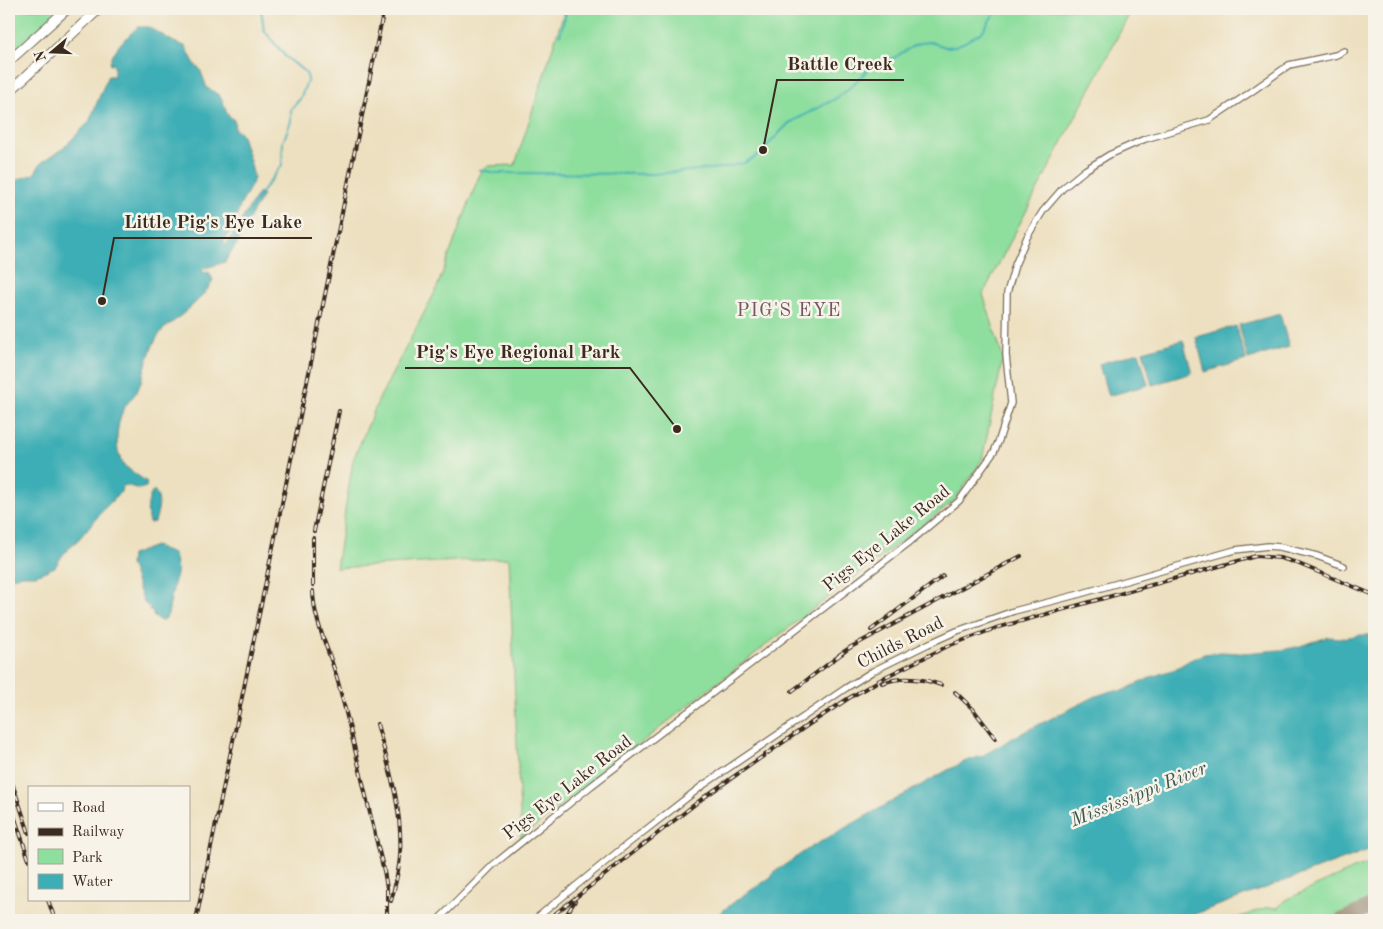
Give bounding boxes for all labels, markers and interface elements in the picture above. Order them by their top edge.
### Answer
north arrow [28,28,78,78]
callout: Battle Creek [777,46,904,80]
text: N [32,48,49,63]
text: Battle Creek [787,56,894,75]
callout: Little Pig's Eye Lake [114,204,312,238]
text: Little Pig's Eye Lake [124,214,302,233]
district label: PIG'S EYE [737,302,841,321]
callout: Pig's Eye Regional Park [405,334,630,368]
text: Pig's Eye Regional Park [416,344,621,363]
street label: Pigs Eye Lake Road [820,482,954,595]
street label: Childs Road [855,614,946,672]
street label: Pigs Eye Lake Road [500,732,635,843]
water label: Mississippi River [1067,759,1211,832]
legend [28,786,190,902]
text: Road [72,801,106,816]
text: Railway [72,825,125,840]
text: Park [72,851,103,866]
text: Water [72,875,113,890]

